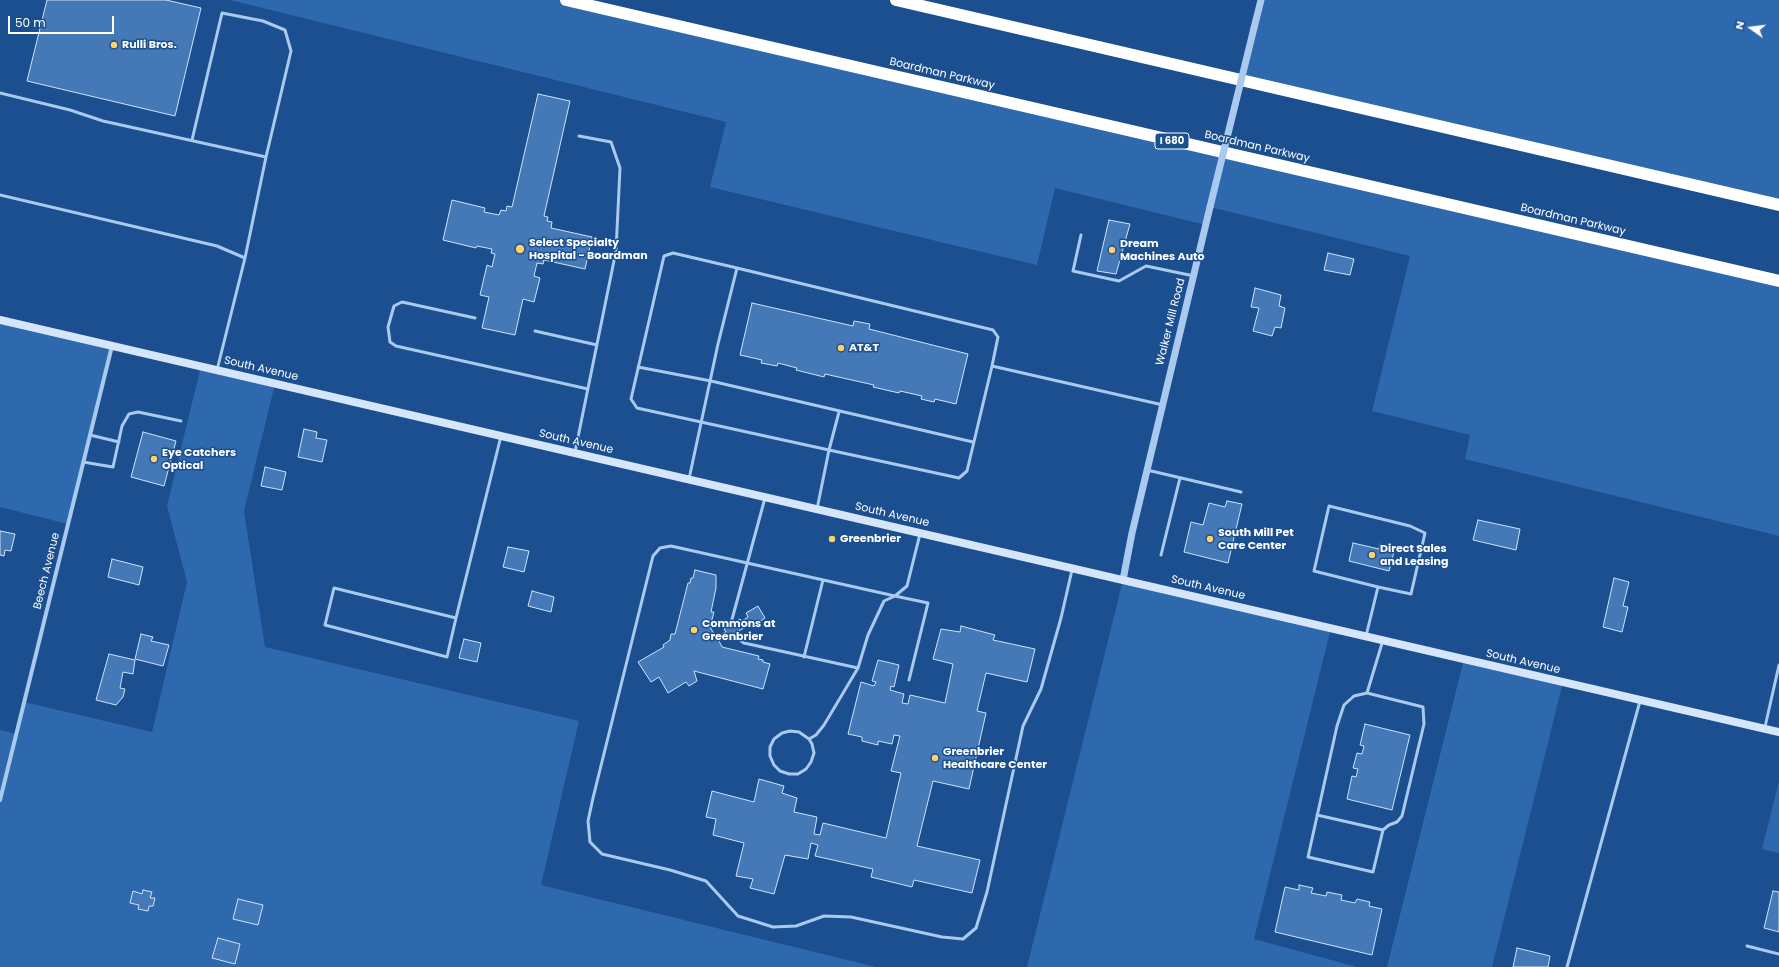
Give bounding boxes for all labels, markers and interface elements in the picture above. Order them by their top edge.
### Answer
scale bar [10,8,116,34]
north arrow [1731,8,1771,48]
text: 50 m [15,14,46,31]
text: N [1731,19,1748,31]
place label: Rulli Bros. [122,38,177,52]
marker: Rulli Bros. [109,40,119,50]
street label: Boardman Parkway [888,55,996,93]
street label: Boardman Parkway [1203,128,1311,166]
road number: I 680 [1155,133,1189,149]
street label: Boardman Parkway [1519,201,1627,239]
place label: Select Specialty Hospital - Boardman [529,236,648,262]
place label: Dream Machines Auto [1120,237,1205,263]
marker: Select Specialty Hospital - Boardman [514,243,526,255]
marker: Dream Machines Auto [1107,245,1117,255]
street label: Walker Mill Road [1154,277,1188,367]
place label: AT&T [849,341,879,355]
marker: AT&T [836,343,846,353]
street label: South Avenue [223,354,299,384]
street label: South Avenue [538,427,614,457]
place label: Eye Catchers Optical [162,446,236,472]
marker: Eye Catchers Optical [149,454,159,464]
street label: South Avenue [854,500,930,530]
place label: South Mill Pet Care Center [1218,526,1294,552]
street label: Beech Avenue [31,531,63,611]
place label: Greenbrier [840,532,901,546]
marker: Greenbrier [827,534,837,544]
marker: South Mill Pet Care Center [1205,534,1215,544]
place label: Direct Sales and Leasing [1380,542,1448,568]
marker: Direct Sales and Leasing [1367,550,1377,560]
street label: South Avenue [1170,573,1246,603]
place label: Commons at Greenbrier [702,617,776,643]
marker: Commons at Greenbrier [689,625,699,635]
street label: South Avenue [1485,647,1561,677]
place label: Greenbrier Healthcare Center [943,745,1047,771]
marker: Greenbrier Healthcare Center [930,753,940,763]

